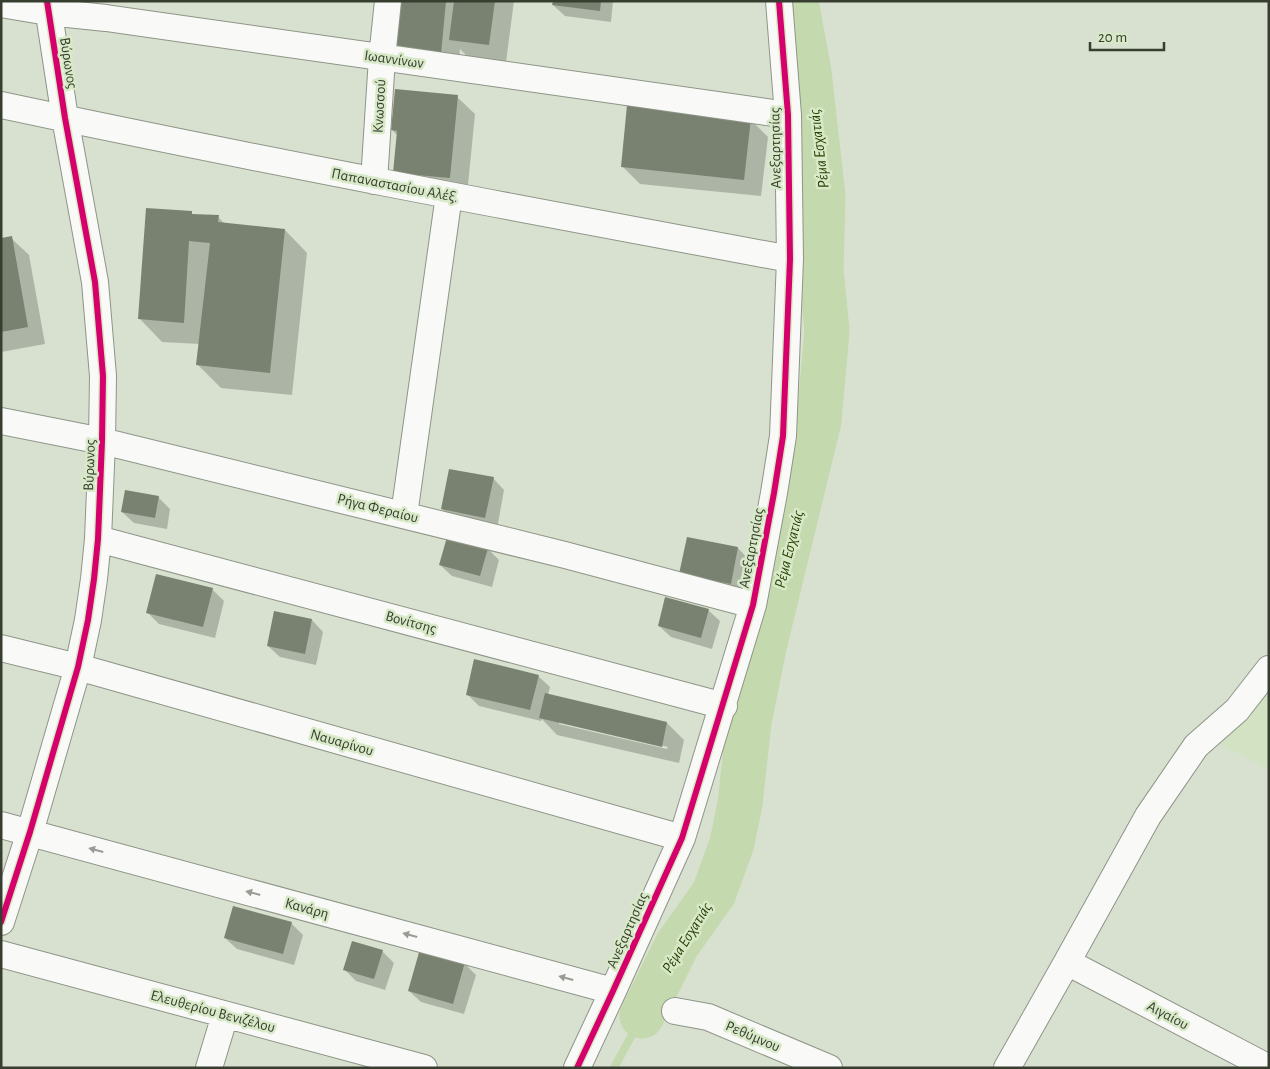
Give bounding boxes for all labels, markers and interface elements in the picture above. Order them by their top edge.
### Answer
scale bar [1090,20,1164,52]
text: 20 m [1098,30,1127,45]
street label: Βύρωνος [57,36,80,90]
street label: Ιωαννίνων [363,48,425,71]
street label: Κνωσσού [371,79,388,133]
street label: Ανεξαρτησίας [767,107,784,189]
water label: Ρέμα Εσχατιάς [806,108,833,189]
street label: Παπαναστασίου Αλέξ. [330,166,460,205]
street label: Βύρωνος [81,439,98,491]
street label: Ρήγα Φεραίου [336,491,420,526]
street label: Ανεξαρτησίας [736,507,767,589]
water label: Ρέμα Εσχατιάς [772,508,807,590]
street label: Βονίτσης [384,609,438,636]
street label: Ναυαρίνου [309,726,375,759]
one-way arrow [88,846,103,854]
one-way arrow [245,889,260,897]
street label: Ανεξαρτησίας [604,890,651,970]
street label: Κανάρη [283,895,330,921]
water label: Ρέμα Εσχατιάς [659,899,716,976]
one-way arrow [402,931,417,939]
one-way arrow [559,974,574,982]
street label: Ελευθερίου Βενιζέλου [149,988,277,1035]
street label: Αιγαίου [1145,998,1191,1033]
street label: Ρεθύμνου [723,1018,782,1055]

